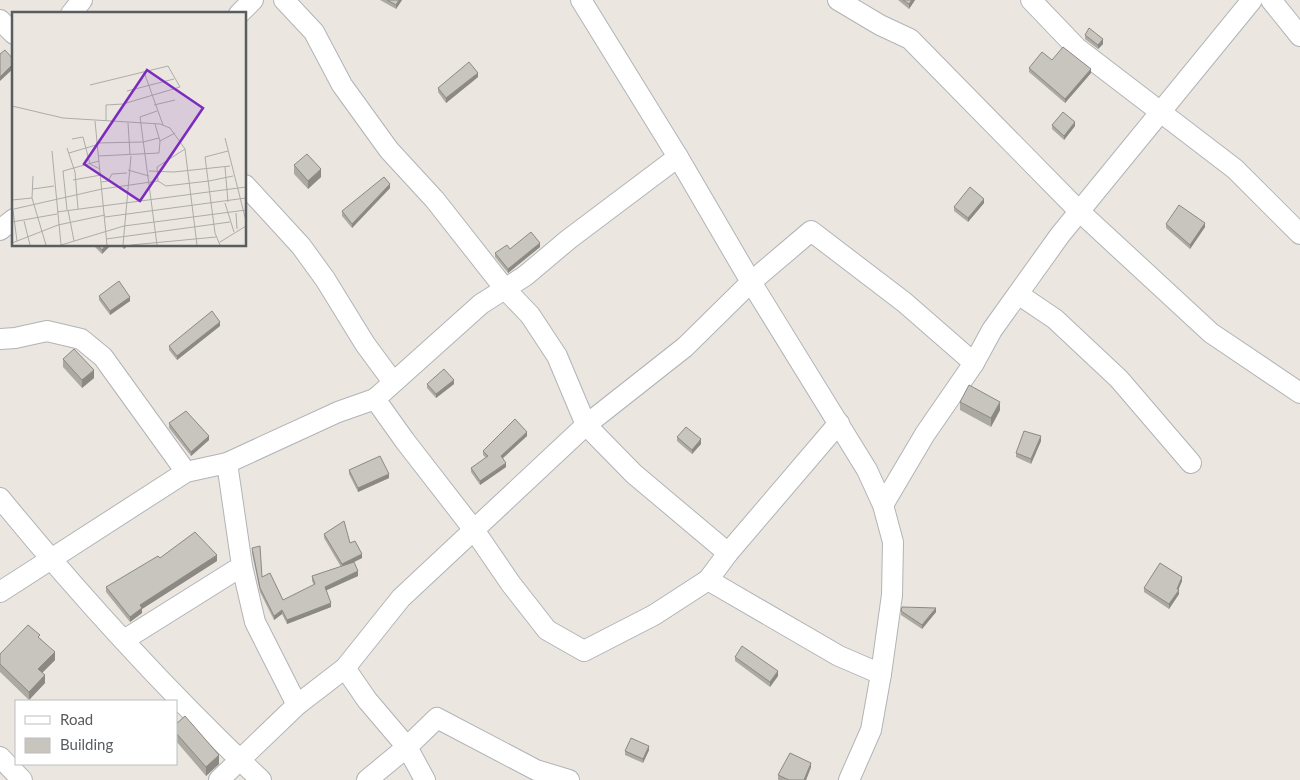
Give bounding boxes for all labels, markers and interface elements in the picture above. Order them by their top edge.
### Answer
inset map [12,12,246,246]
legend [15,700,178,765]
text: Road [60,710,93,728]
text: Building [60,735,113,753]

